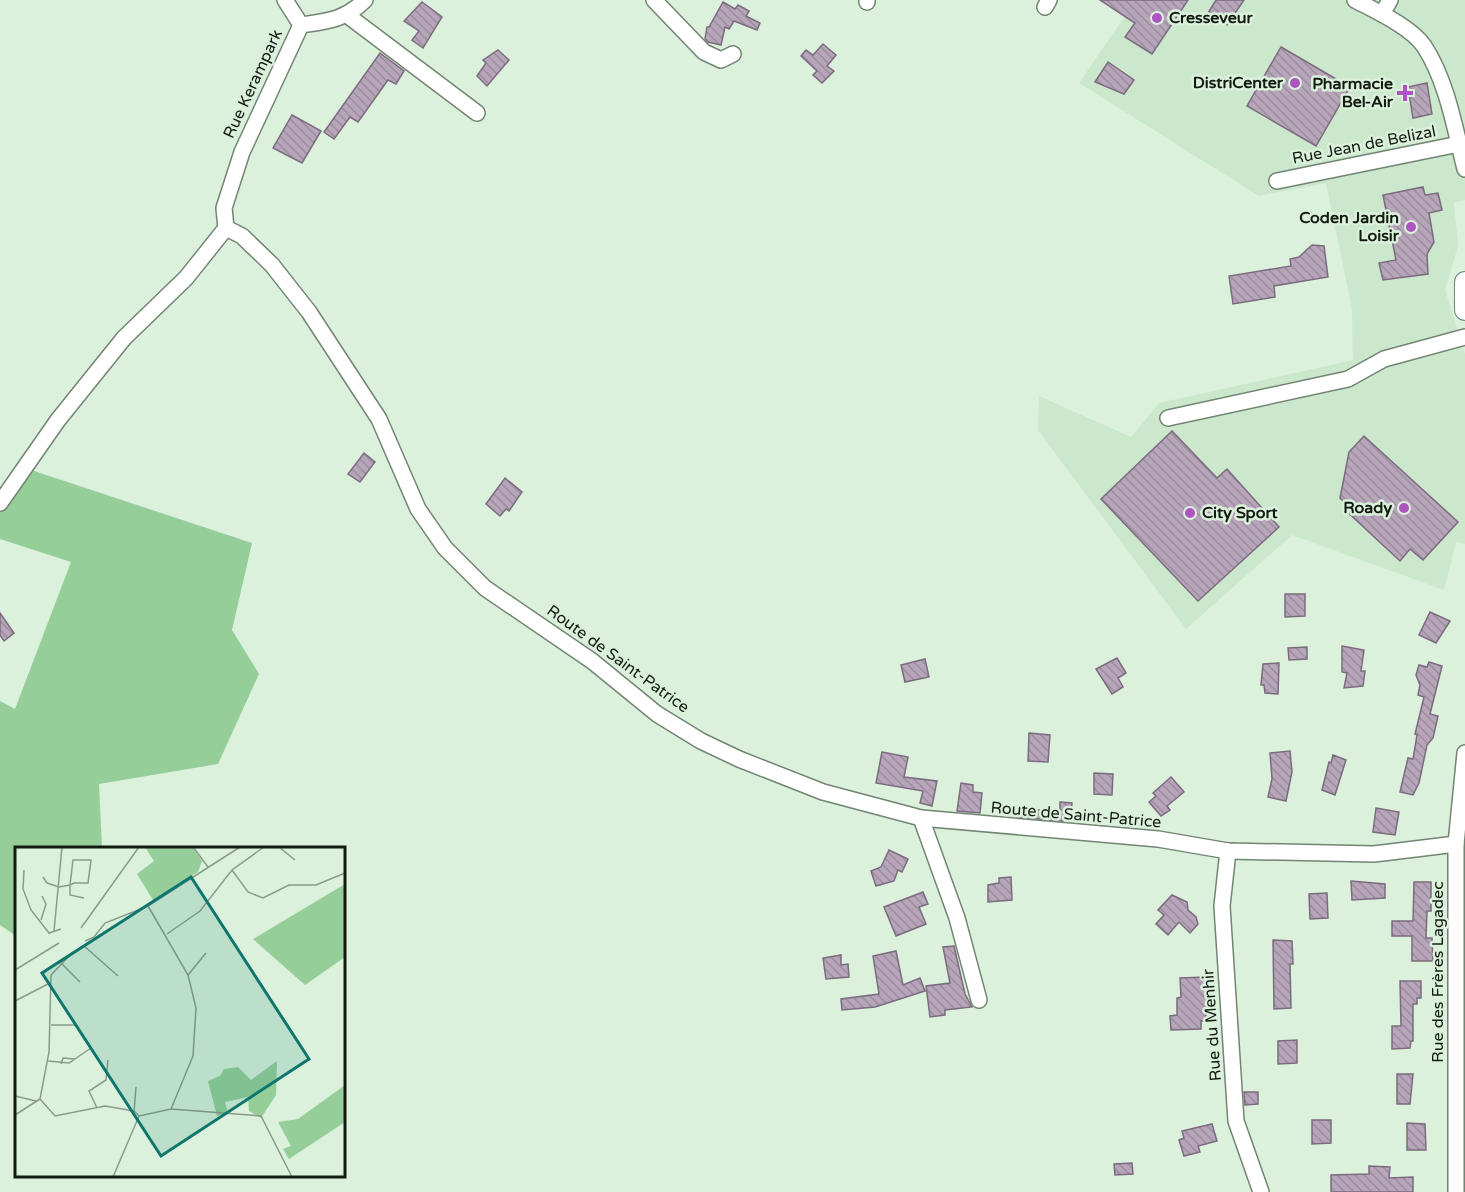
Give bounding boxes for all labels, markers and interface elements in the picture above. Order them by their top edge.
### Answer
place label: Cresseveur [1169,8,1253,28]
marker: Cresseveur [1150,11,1164,25]
street label: Rue Kerampark [219,26,287,142]
place label: DistriCenter [1193,73,1284,93]
place label: Pharmacie Bel-Air [1312,74,1394,112]
marker: DistriCenter [1288,76,1302,90]
marker: Pharmacie Bel-Air [1398,86,1412,100]
street label: Rue Jean de Belizal [1290,121,1438,169]
place label: Coden Jardin Loisir [1299,208,1400,246]
marker: Coden Jardin Loisir [1404,220,1418,234]
place label: Roady [1343,498,1392,518]
marker: Roady [1397,501,1411,515]
place label: City Sport [1202,503,1279,523]
marker: City Sport [1183,506,1197,520]
street label: Route de Saint-Patrice [543,601,693,717]
street label: Route de Saint-Patrice [990,798,1162,832]
inset map [15,847,345,1177]
street label: Rue des Frères Lagadec [1428,881,1448,1063]
street label: Rue du Menhir [1198,967,1226,1082]

